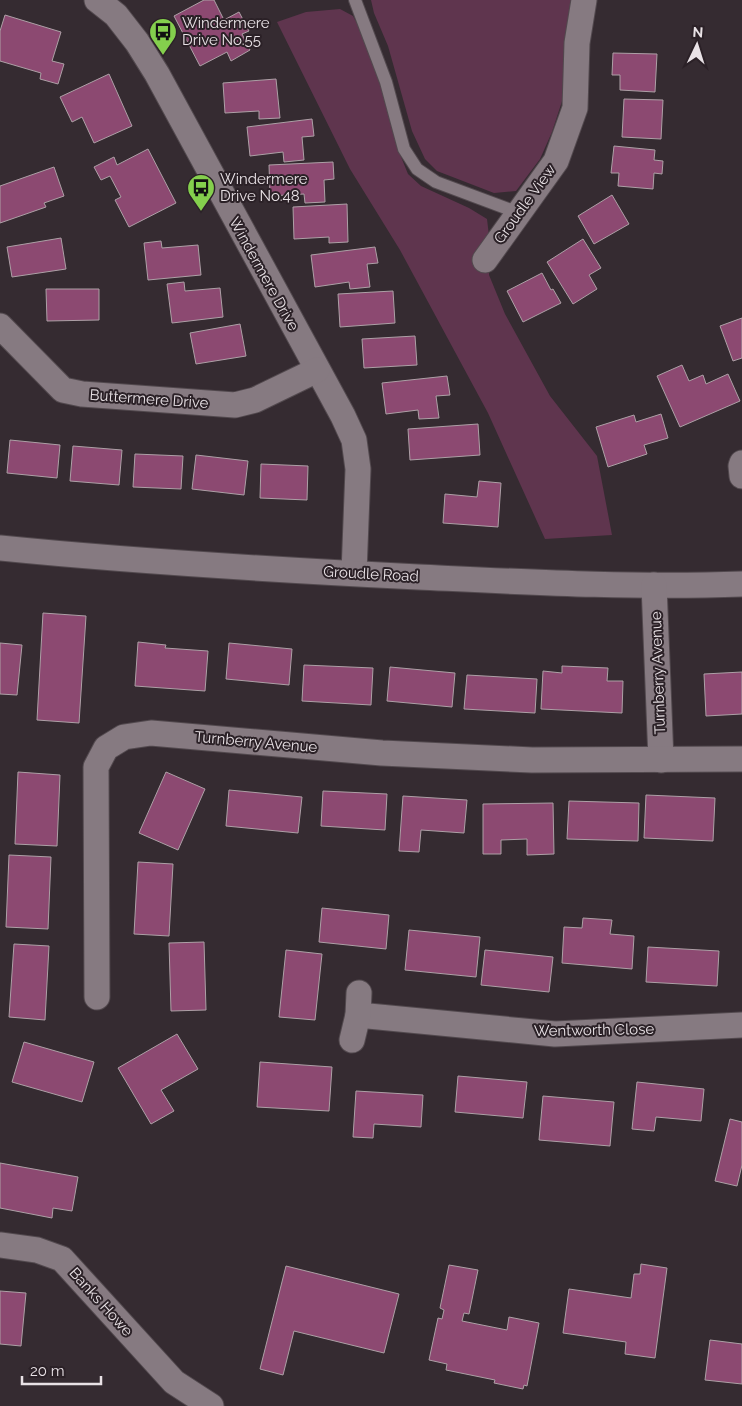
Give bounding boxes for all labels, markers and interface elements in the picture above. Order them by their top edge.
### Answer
place label: Windermere Drive No.55 [182,14,270,49]
bus stop icon: Windermere Drive No.55 [148,17,178,56]
north arrow [672,20,722,70]
text: N [692,24,704,40]
street label: Groudle View [490,161,560,247]
place label: Windermere Drive No.48 [220,170,308,205]
bus stop icon: Windermere Drive No.48 [186,173,216,212]
street label: Windermere Drive [225,214,303,334]
street label: Buttermere Drive [89,386,209,412]
street label: Groudle Road [323,563,419,585]
street label: Turnberry Avenue [647,611,669,735]
street label: Turnberry Avenue [194,728,318,756]
street label: Wentworth Close [534,1020,654,1040]
street label: Banks Howe [65,1264,137,1340]
scale bar [22,1354,101,1386]
text: 20 m [30,1362,65,1380]

